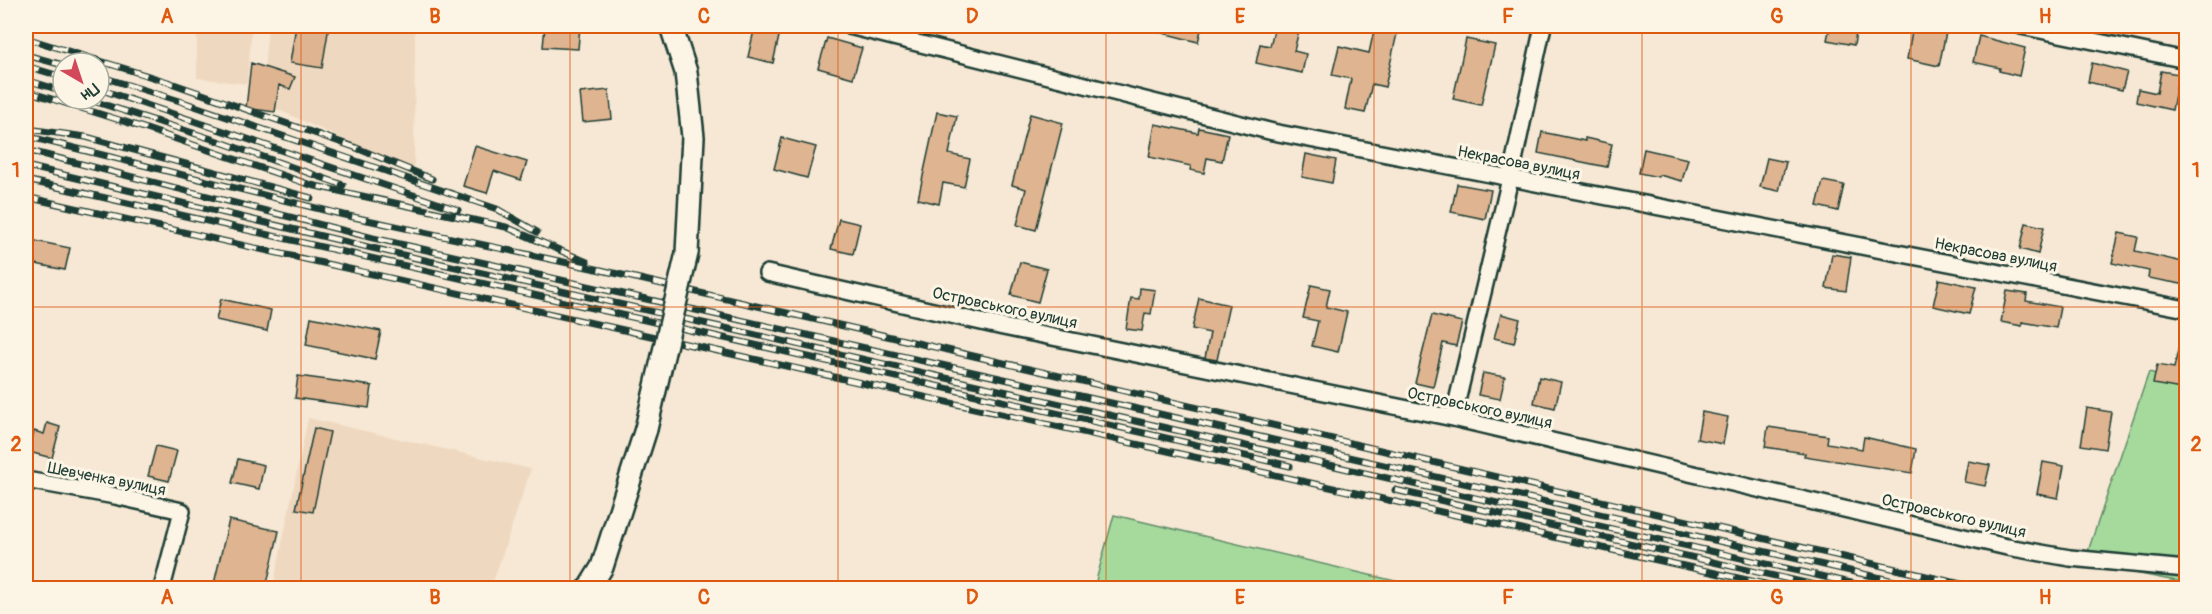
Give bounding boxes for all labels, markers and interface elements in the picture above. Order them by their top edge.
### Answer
text: A [161,4,174,29]
text: B [429,4,441,29]
text: C [698,4,710,29]
text: D [966,4,979,29]
text: E [1235,4,1246,29]
text: F [1502,4,1514,29]
text: G [1770,4,1784,29]
text: H [2039,4,2052,29]
north arrow [51,51,111,111]
text: Пн [77,79,103,105]
street label: Некрасова вулиця [1456,141,1582,185]
text: 1 [12,158,20,183]
text: 1 [2192,158,2200,183]
street label: Некрасова вулиця [1933,233,2059,277]
street label: Островського вулиця [930,283,1079,333]
street label: Островського вулиця [1405,383,1554,433]
text: 2 [10,432,22,457]
text: 2 [2190,432,2202,457]
street label: Шевченка вулиця [46,458,167,500]
street label: Островського вулиця [1880,490,2028,542]
text: A [161,585,174,610]
text: B [429,585,441,610]
text: C [698,585,710,610]
text: D [966,585,979,610]
text: E [1235,585,1246,610]
text: F [1502,585,1514,610]
text: G [1770,585,1784,610]
text: H [2039,585,2052,610]

